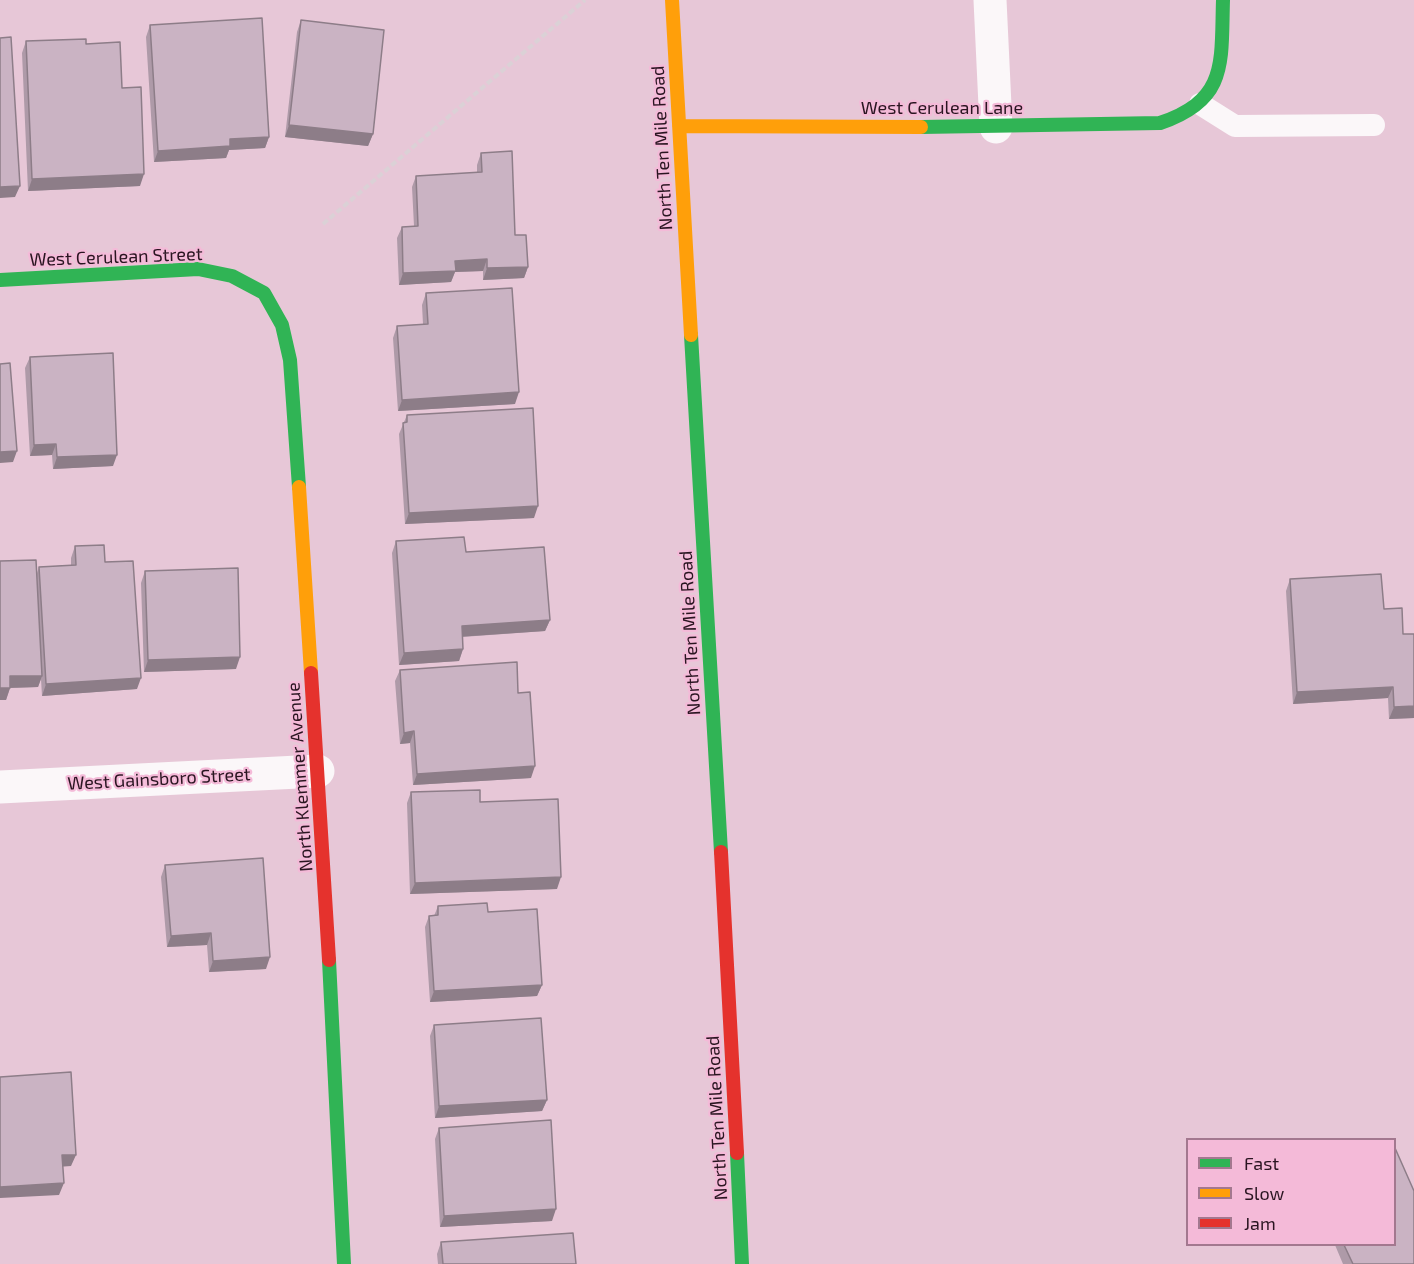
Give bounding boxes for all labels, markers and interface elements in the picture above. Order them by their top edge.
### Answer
street label: North Ten Mile Road [647,65,677,231]
street label: West Cerulean Lane [861,97,1023,119]
street label: West Cerulean Street [29,243,203,271]
street label: North Ten Mile Road [675,550,705,716]
street label: North Klemmer Avenue [283,682,317,872]
street label: West Gainsboro Street [67,763,251,795]
street label: North Ten Mile Road [702,1035,732,1201]
legend [1186,1138,1396,1246]
text: Fast [1244,1152,1279,1174]
text: Slow [1244,1182,1284,1204]
text: Jam [1244,1212,1276,1234]

